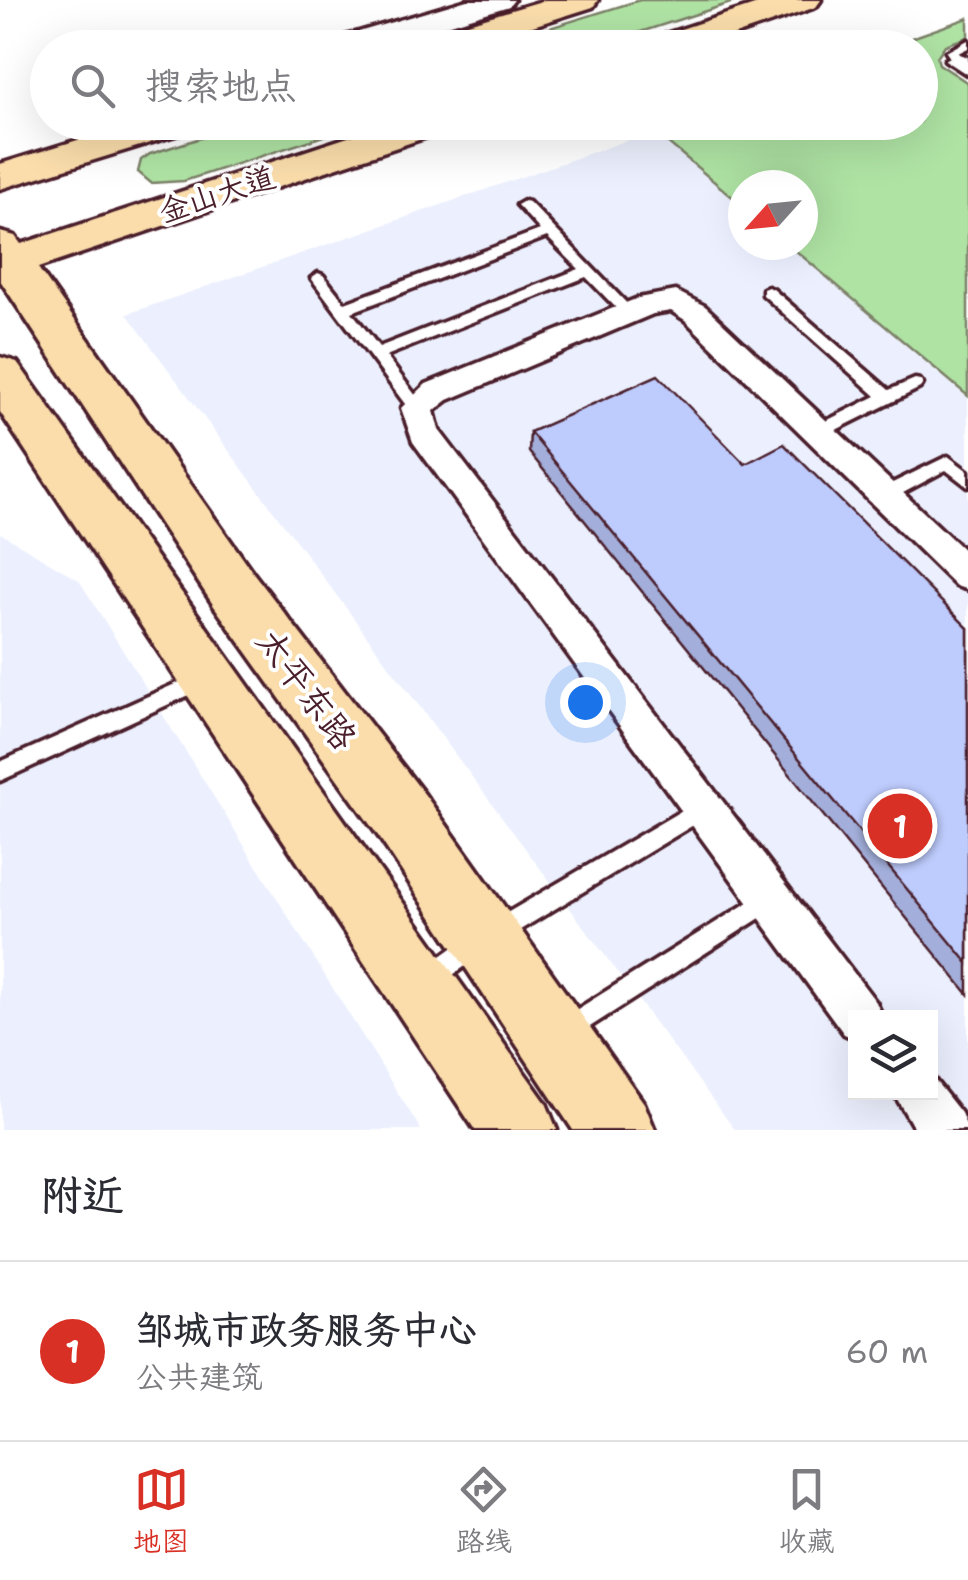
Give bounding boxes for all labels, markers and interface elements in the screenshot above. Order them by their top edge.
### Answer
search box [30,30,938,140]
icon: search [65,58,120,113]
text: 搜索地点 [145,60,297,111]
street label: 金山大道 [154,156,280,232]
north arrow [728,170,818,260]
street label: 太平东路 [246,619,368,759]
your location [560,677,611,728]
pin: 1 [868,788,932,864]
map controls [848,1010,938,1100]
button: layers [848,1010,938,1100]
text: 附近 [40,1167,124,1223]
text: 邹城市政务服务中心 [135,1304,477,1355]
text: 1 [65,1330,80,1373]
text: 60 m [846,1330,928,1373]
text: 公共建筑 [135,1355,263,1398]
tab: 地图 [133,1462,189,1560]
tab: 路线 [456,1462,512,1560]
tab: 收藏 [779,1462,835,1560]

